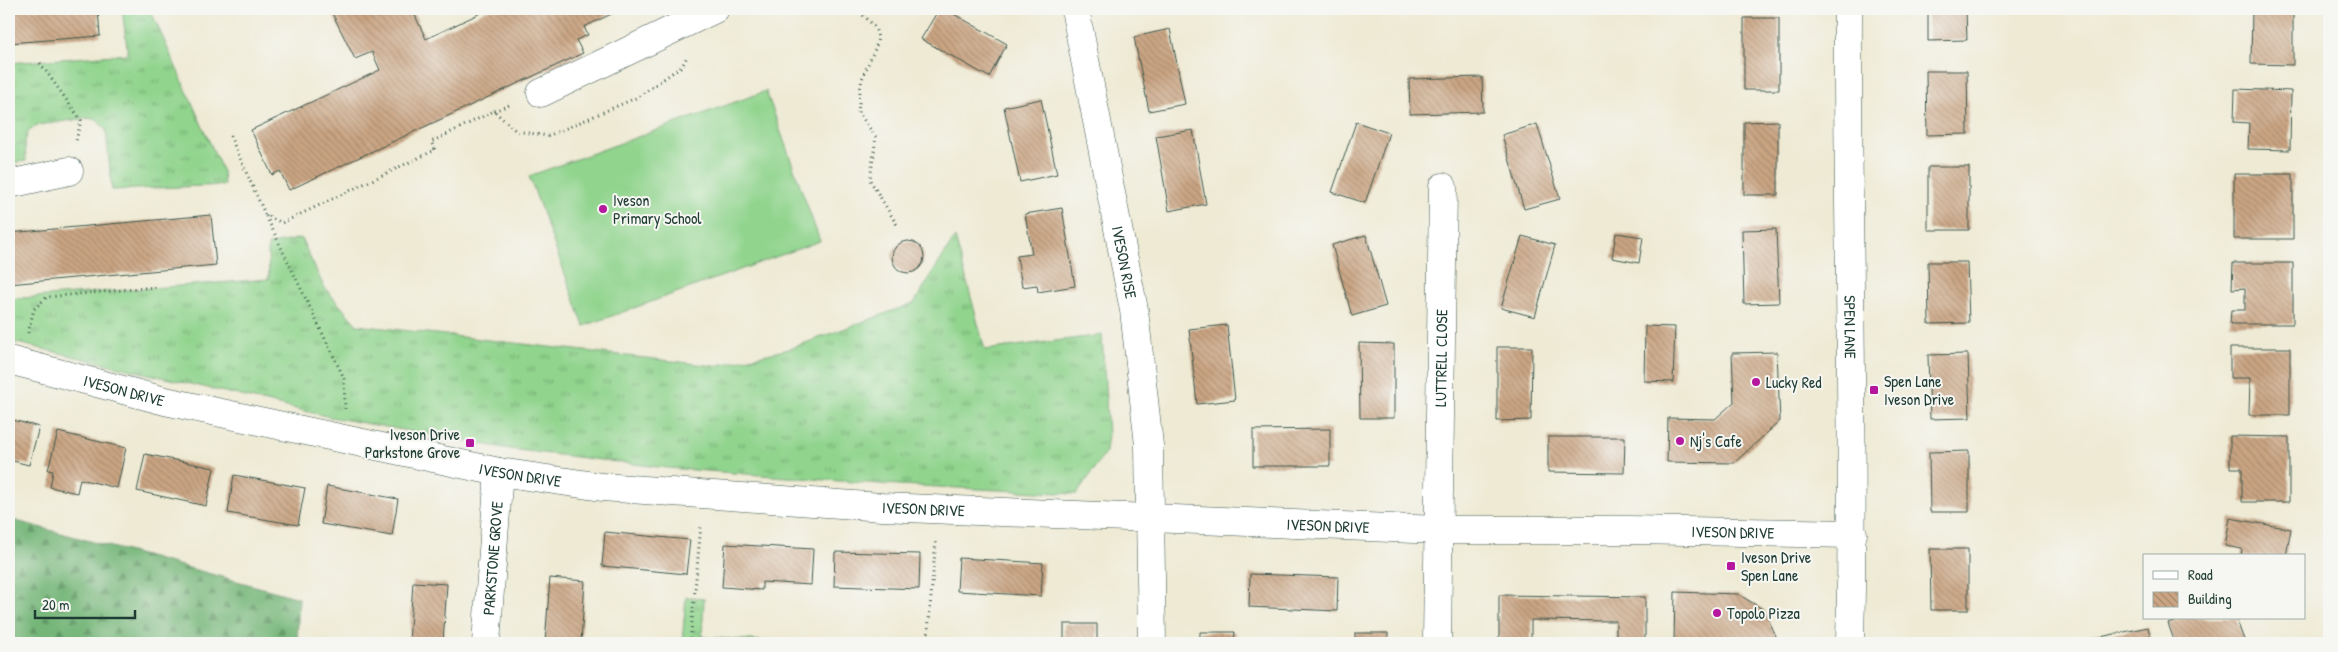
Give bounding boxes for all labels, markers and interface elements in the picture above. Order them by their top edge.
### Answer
place label: Iveson Primary School [613,189,702,229]
marker: Iveson Primary School [597,203,609,215]
street label: IVESON RISE [1107,224,1143,300]
street label: SPEN LANE [1839,295,1862,359]
street label: LUTTRELL CLOSE [1429,309,1452,407]
street label: IVESON DRIVE [81,369,167,411]
place label: Spen Lane Iveson Drive [1884,370,1955,410]
place label: Lucky Red [1766,371,1822,393]
marker: Lucky Red [1750,376,1762,388]
marker: Spen Lane Iveson Drive [1868,384,1880,396]
place label: Iveson Drive Parkstone Grove [365,423,461,463]
place label: Nj's Cafe [1690,430,1743,452]
marker: Nj's Cafe [1674,435,1686,447]
marker: Iveson Drive Parkstone Grove [464,437,476,449]
street label: IVESON DRIVE [477,457,563,492]
street label: IVESON DRIVE [881,496,965,521]
street label: PARKSTONE GROVE [477,501,508,616]
street label: IVESON DRIVE [1286,513,1370,538]
street label: IVESON DRIVE [1691,520,1775,544]
place label: Iveson Drive Spen Lane [1741,546,1812,586]
legend [2143,554,2306,620]
marker: Iveson Drive Spen Lane [1725,560,1737,572]
text: Road [2188,564,2213,585]
scale bar [35,587,135,619]
text: Building [2188,588,2232,609]
text: 20 m [42,594,69,615]
place label: Topolo Pizza [1727,602,1800,624]
marker: Topolo Pizza [1711,607,1723,619]

